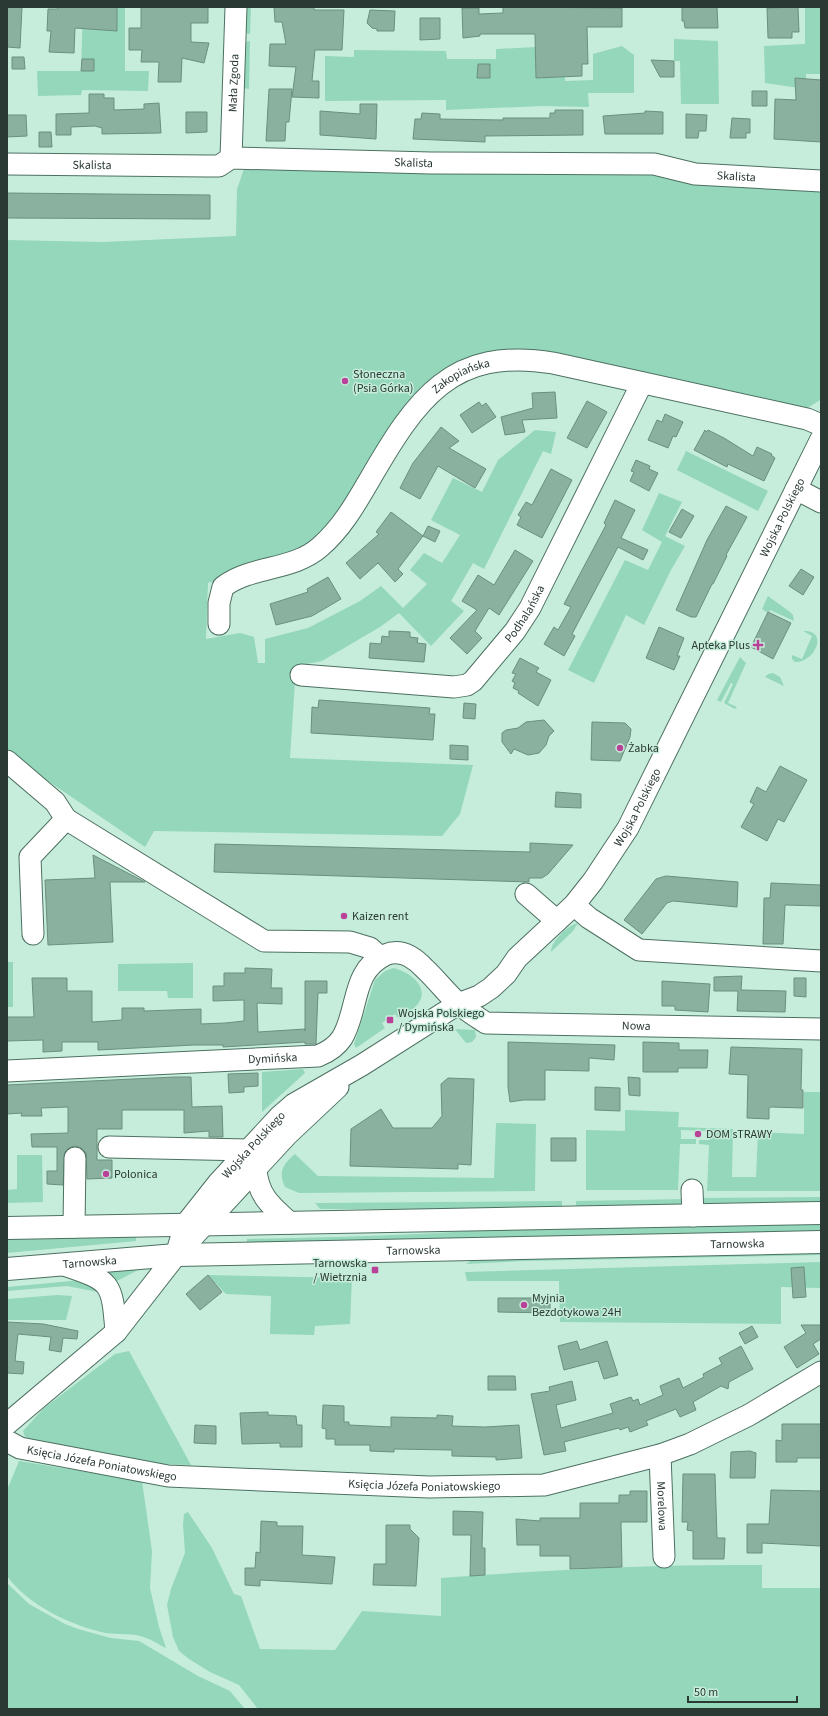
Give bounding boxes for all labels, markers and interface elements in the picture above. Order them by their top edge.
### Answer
street label: Mała Zgoda [224,54,243,112]
street label: Skalista [394,154,433,172]
street label: Skalista [72,156,112,174]
street label: Skalista [716,167,756,186]
street label: Zakopiańska [428,354,491,397]
place label: Słoneczna (Psia Górka) [353,366,413,397]
marker: Słoneczna (Psia Górka) [340,376,350,386]
street label: Wojska Polskiego [755,475,809,560]
street label: Podhalańska [500,582,549,646]
place label: Apteka Plus [692,637,750,654]
marker: Apteka Plus [753,640,763,650]
place label: Żabka [628,740,659,757]
marker: Żabka [615,743,625,753]
street label: Wojska Polskiego [610,765,665,850]
place label: Kaizen rent [352,908,408,925]
marker: Kaizen rent [339,911,349,921]
place label: Wojska Polskiego / Dymińska [398,1005,484,1036]
marker: Wojska Polskiego / Dymińska [385,1015,395,1025]
street label: Nowa [622,1017,651,1034]
street label: Dymińska [248,1049,298,1068]
street label: Wojska Polskiego [218,1107,289,1182]
place label: DOM sTRAWY [706,1126,772,1143]
marker: DOM sTRAWY [693,1129,703,1139]
place label: Polonica [114,1166,158,1183]
marker: Polonica [101,1169,111,1179]
street label: Tarnowska [710,1235,765,1253]
street label: Tarnowska [386,1241,441,1259]
street label: Tarnowska [62,1251,118,1273]
place label: Tarnowska / Wietrznia [313,1255,367,1286]
marker: Tarnowska / Wietrznia [370,1265,380,1275]
place label: Myjnia Bezdotykowa 24H [532,1290,622,1321]
marker: Myjnia Bezdotykowa 24H [519,1300,529,1310]
street label: Księcia Józefa Poniatowskiego [25,1441,177,1485]
street label: Księcia Józefa Poniatowskiego [348,1475,501,1496]
street label: Morelowa [653,1481,671,1531]
scale bar [688,1678,797,1704]
text: 50 m [694,1684,718,1701]

